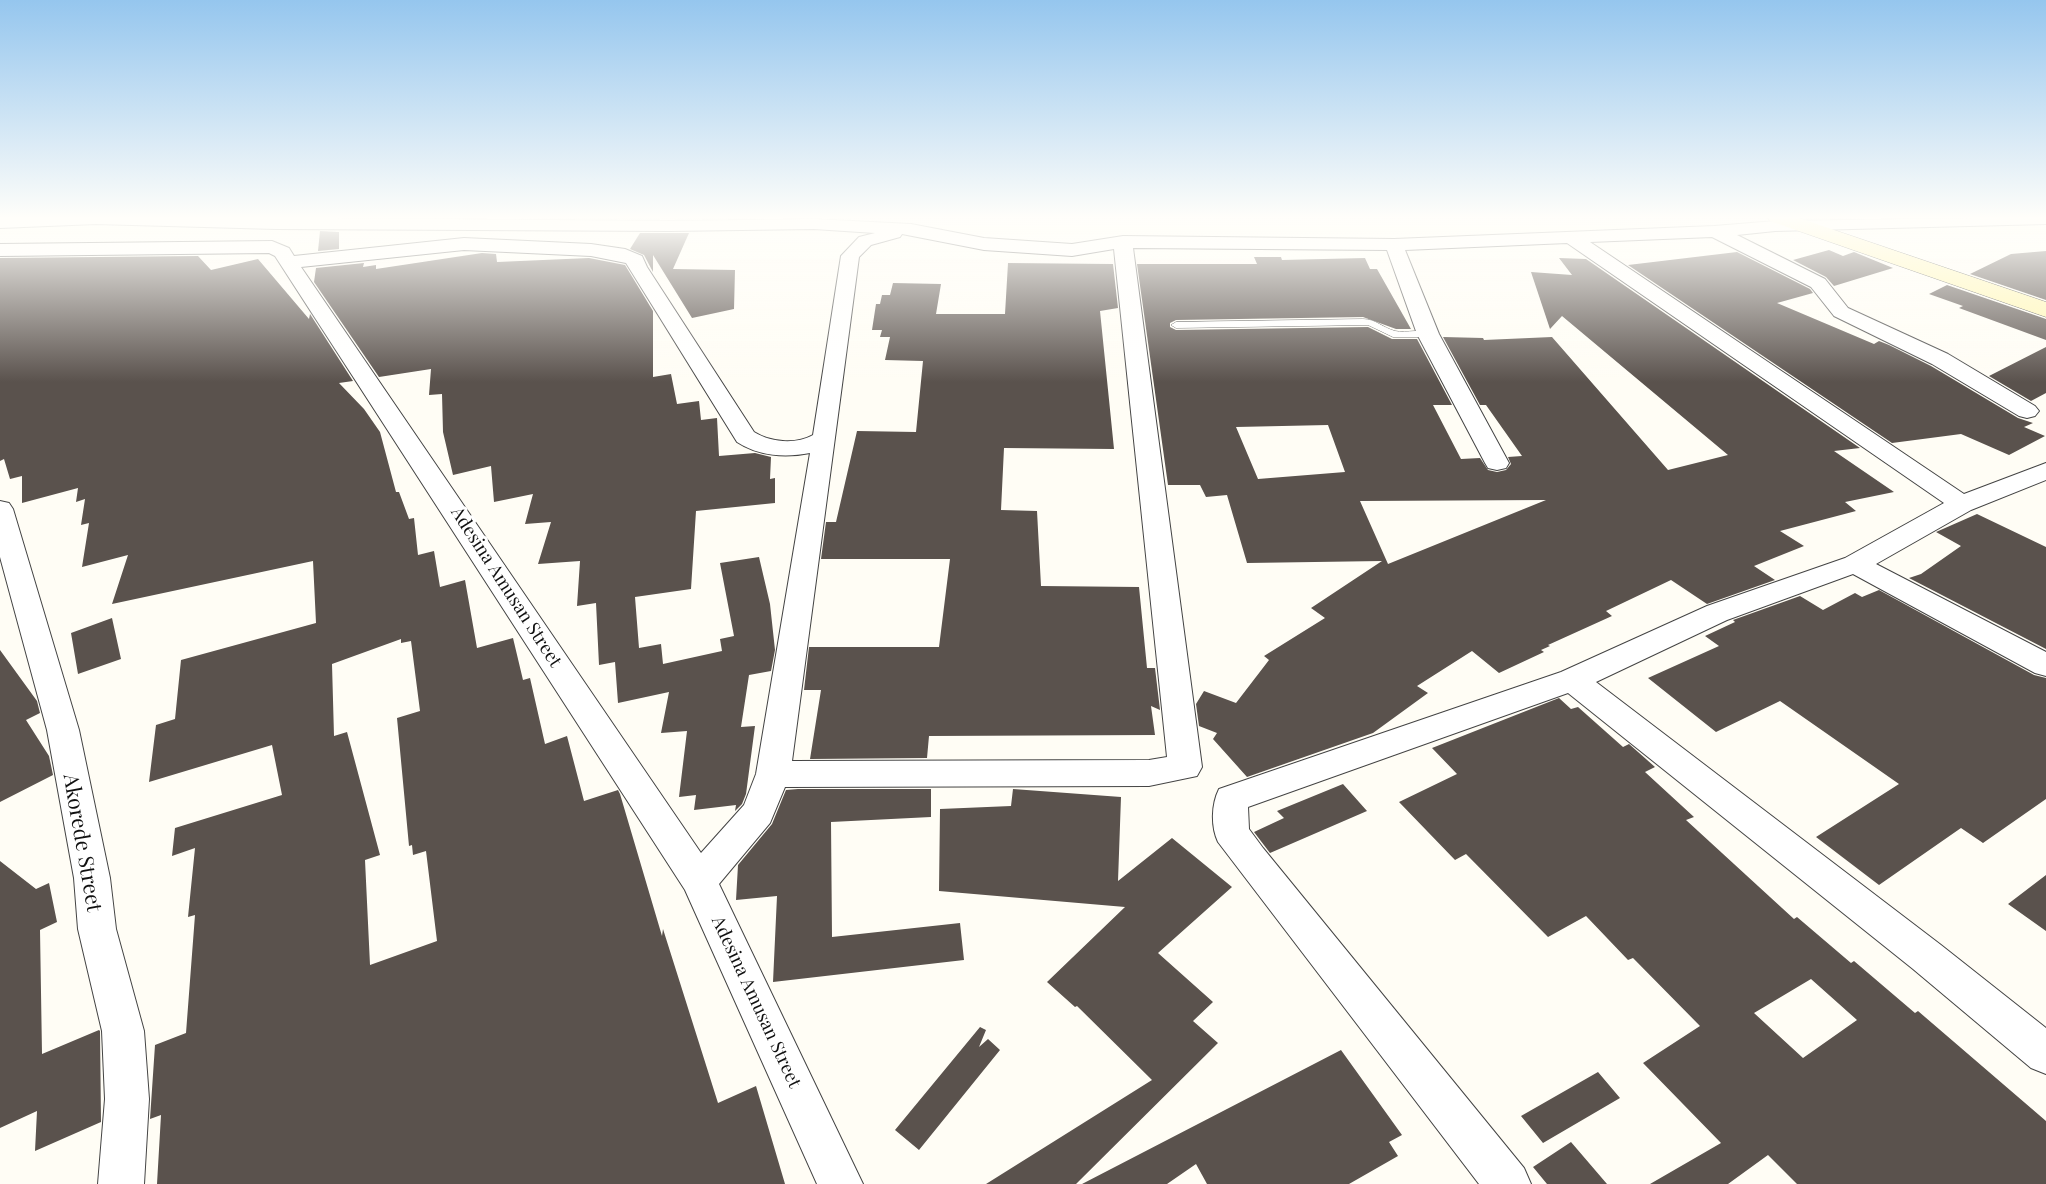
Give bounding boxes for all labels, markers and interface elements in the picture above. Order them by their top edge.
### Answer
street label: Adesina Amusan Street [446,503,566,671]
street label: Akorede Street [57,772,107,914]
street label: Adesina Amusan Street [707,913,805,1091]

